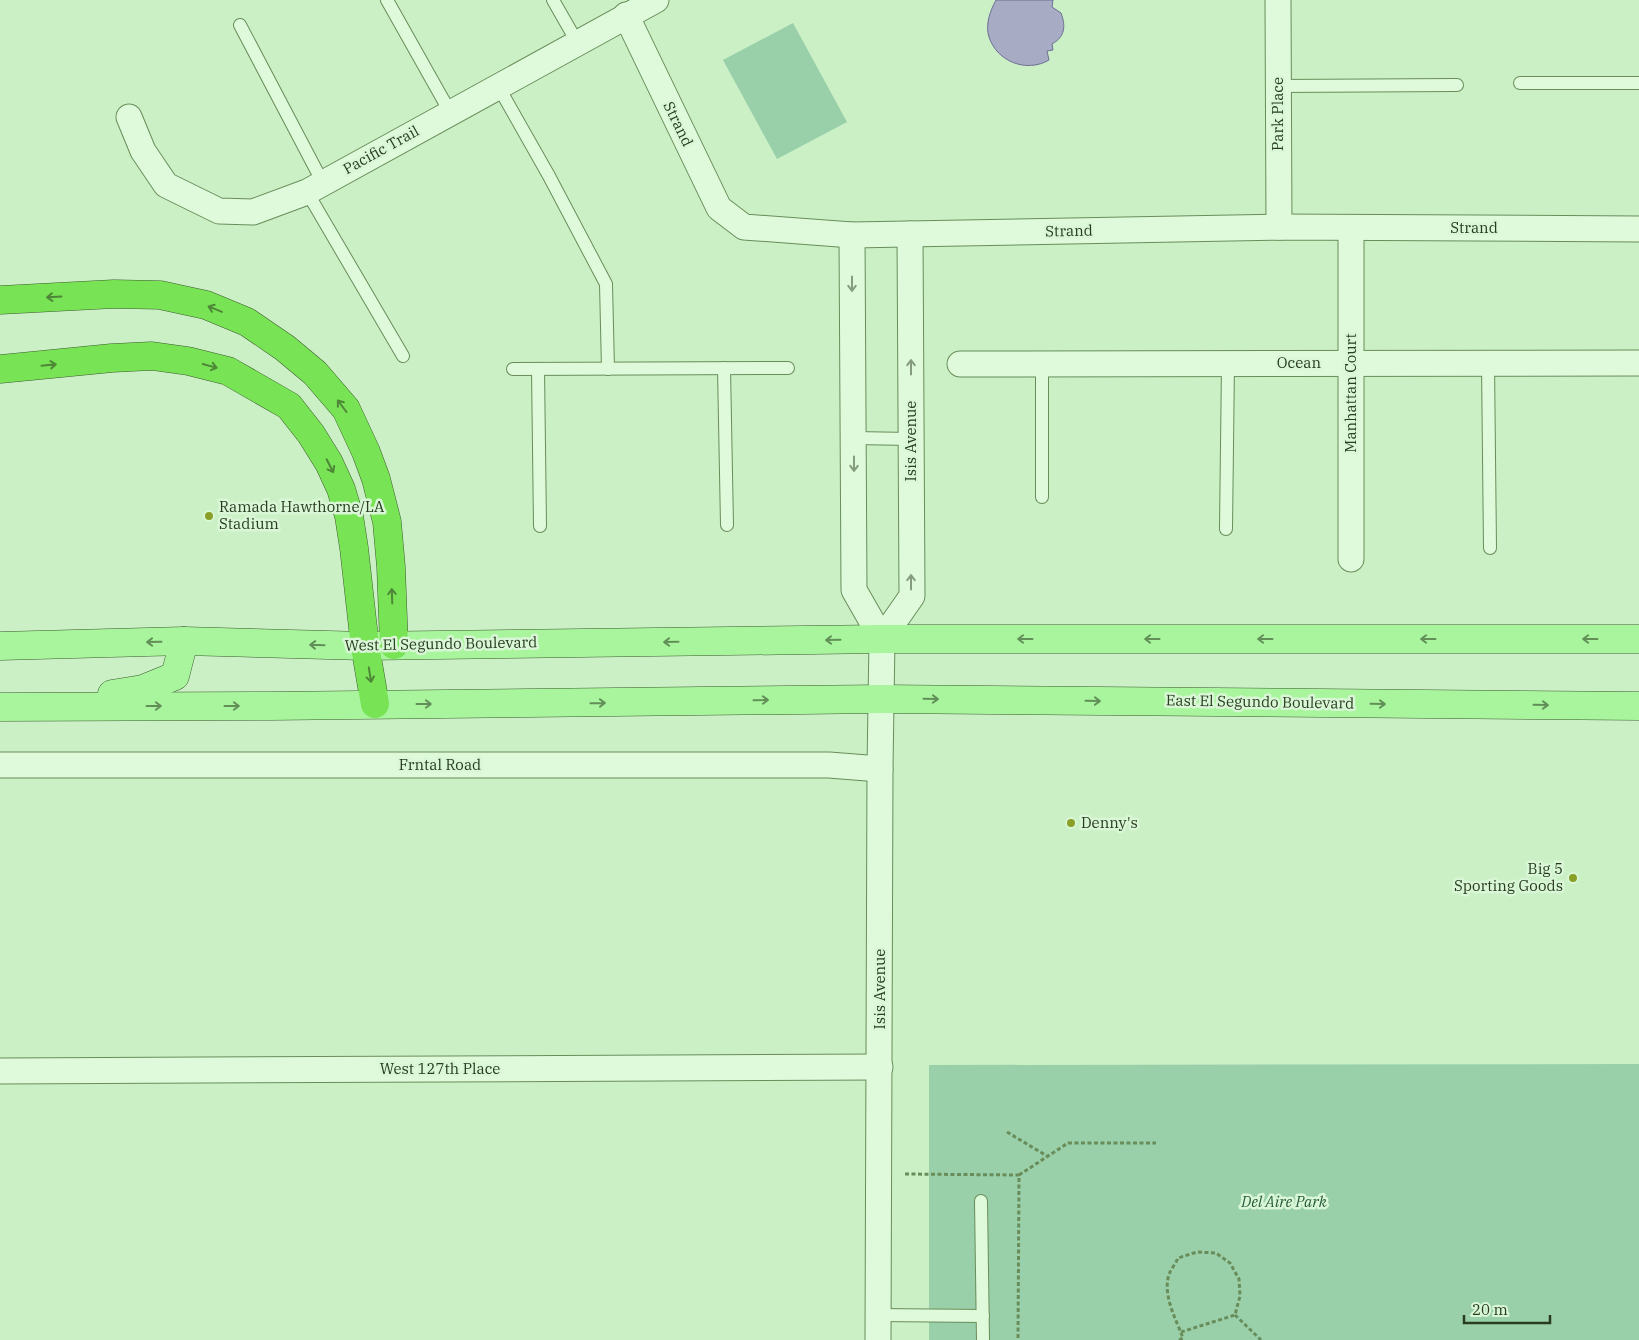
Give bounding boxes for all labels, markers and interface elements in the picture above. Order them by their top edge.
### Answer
street label: Park Place [1268,77,1287,151]
street label: Strand [659,98,697,149]
street label: Pacific Trail [339,121,422,178]
street label: Strand [1450,218,1498,237]
street label: Strand [1045,221,1093,240]
one-way arrow [847,275,857,291]
one-way arrow [47,292,63,301]
one-way arrow [208,303,223,313]
street label: Manhattan Court [1341,333,1360,453]
street label: Ocean [1277,353,1322,372]
one-way arrow [906,359,916,376]
one-way arrow [40,360,56,370]
one-way arrow [201,362,217,371]
one-way arrow [337,400,348,413]
street label: Isis Avenue [901,401,920,481]
one-way arrow [849,455,859,471]
one-way arrow [326,458,335,473]
place label: Ramada Hawthorne/LA Stadium [219,497,385,533]
marker: Ramada Hawthorne/LA Stadium [203,510,215,522]
one-way arrow [907,574,916,590]
one-way arrow [388,589,397,605]
street label: West El Segundo Boulevard [345,632,537,655]
one-way arrow [1017,634,1034,644]
one-way arrow [1145,634,1161,644]
one-way arrow [1258,634,1274,644]
one-way arrow [1420,634,1436,644]
one-way arrow [1583,634,1599,644]
one-way arrow [825,635,841,644]
one-way arrow [146,637,162,647]
one-way arrow [663,637,679,646]
one-way arrow [309,640,325,650]
one-way arrow [366,667,376,683]
street label: East El Segundo Boulevard [1166,690,1354,713]
one-way arrow [922,694,938,704]
one-way arrow [752,696,768,705]
one-way arrow [1084,696,1101,706]
one-way arrow [590,698,606,707]
one-way arrow [415,699,431,709]
one-way arrow [1370,699,1386,708]
one-way arrow [1532,700,1548,710]
one-way arrow [146,701,162,711]
one-way arrow [224,701,240,711]
street label: Frntal Road [399,755,481,774]
place label: Denny's [1081,813,1138,832]
marker: Denny's [1065,817,1077,829]
place label: Big 5 Sporting Goods [1454,859,1563,895]
marker: Big 5 Sporting Goods [1567,872,1579,884]
street label: Isis Avenue [870,949,889,1029]
street label: West 127th Place [380,1059,500,1078]
park label: Del Aire Park [1240,1192,1327,1211]
scale bar [1464,1292,1550,1324]
text: 20 m [1472,1300,1508,1319]

